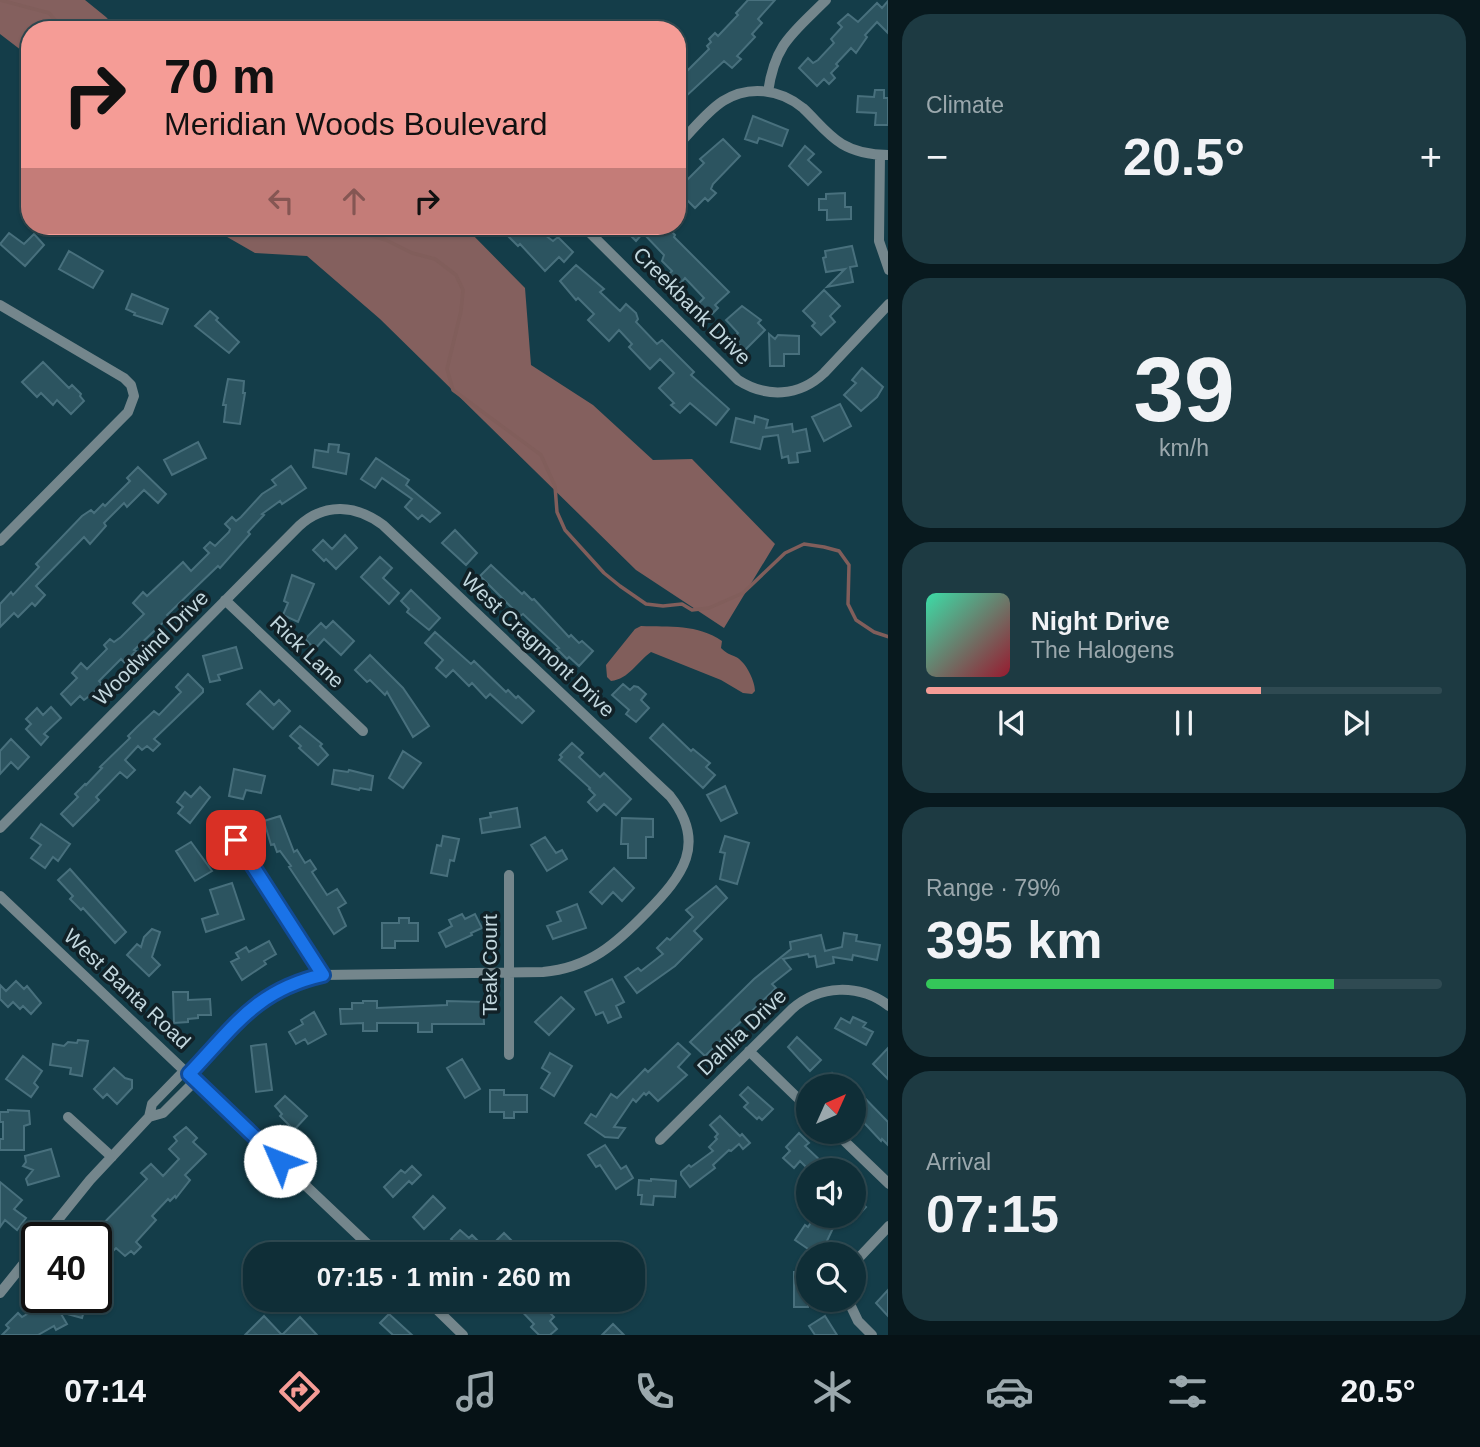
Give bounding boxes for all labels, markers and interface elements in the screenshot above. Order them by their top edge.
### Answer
icon: right [49,49,140,140]
text: 70 m [164,49,276,103]
text: Climate [926,92,1004,118]
text: Meridian Woods Boulevard [164,106,548,142]
text: 20.5° [1123,128,1245,186]
text: − [926,136,948,178]
text: + [1420,136,1442,178]
icon: left [262,182,300,220]
icon: ahead [335,182,373,220]
icon: right [408,182,446,220]
street label: Creekbank Drive [629,242,756,369]
text: 39 [1133,339,1235,440]
text: km/h [1159,435,1209,461]
street label: West Cragmont Drive [457,568,619,721]
street label: Woodwind Drive [89,586,213,710]
text: Night Drive [1031,606,1170,636]
street label: Rick Lane [266,611,349,692]
text: The Halogens [1031,637,1174,663]
icon: previous [993,704,1031,742]
icon: pause [1165,704,1203,742]
icon: next [1337,704,1375,742]
pin [206,810,266,870]
icon: arrive [217,821,255,859]
text: Range · 79% [926,875,1060,901]
text: 395 km [926,911,1102,969]
street label: Teak Court [478,914,501,1016]
street label: West Banta Road [59,924,195,1053]
street label: Dahlia Drive [693,984,791,1080]
north arrow [796,1074,866,1144]
map controls [796,1074,866,1312]
position arrow [243,1124,317,1198]
text: Arrival [926,1149,991,1175]
button: sound [796,1158,866,1228]
text: 07:15 [926,1185,1059,1243]
speed limit sign: 40 [21,1222,112,1313]
button: search [796,1242,866,1312]
text: 07:15 · 1 min · 260 m [317,1262,571,1292]
icon: directions [275,1367,324,1416]
icon: music [452,1367,501,1416]
icon: phone [630,1367,679,1416]
icon: climate [808,1367,857,1416]
icon: car [985,1367,1034,1416]
icon: filters [1163,1367,1212,1416]
text: 07:14 [64,1373,146,1409]
text: 20.5° [1341,1373,1416,1409]

